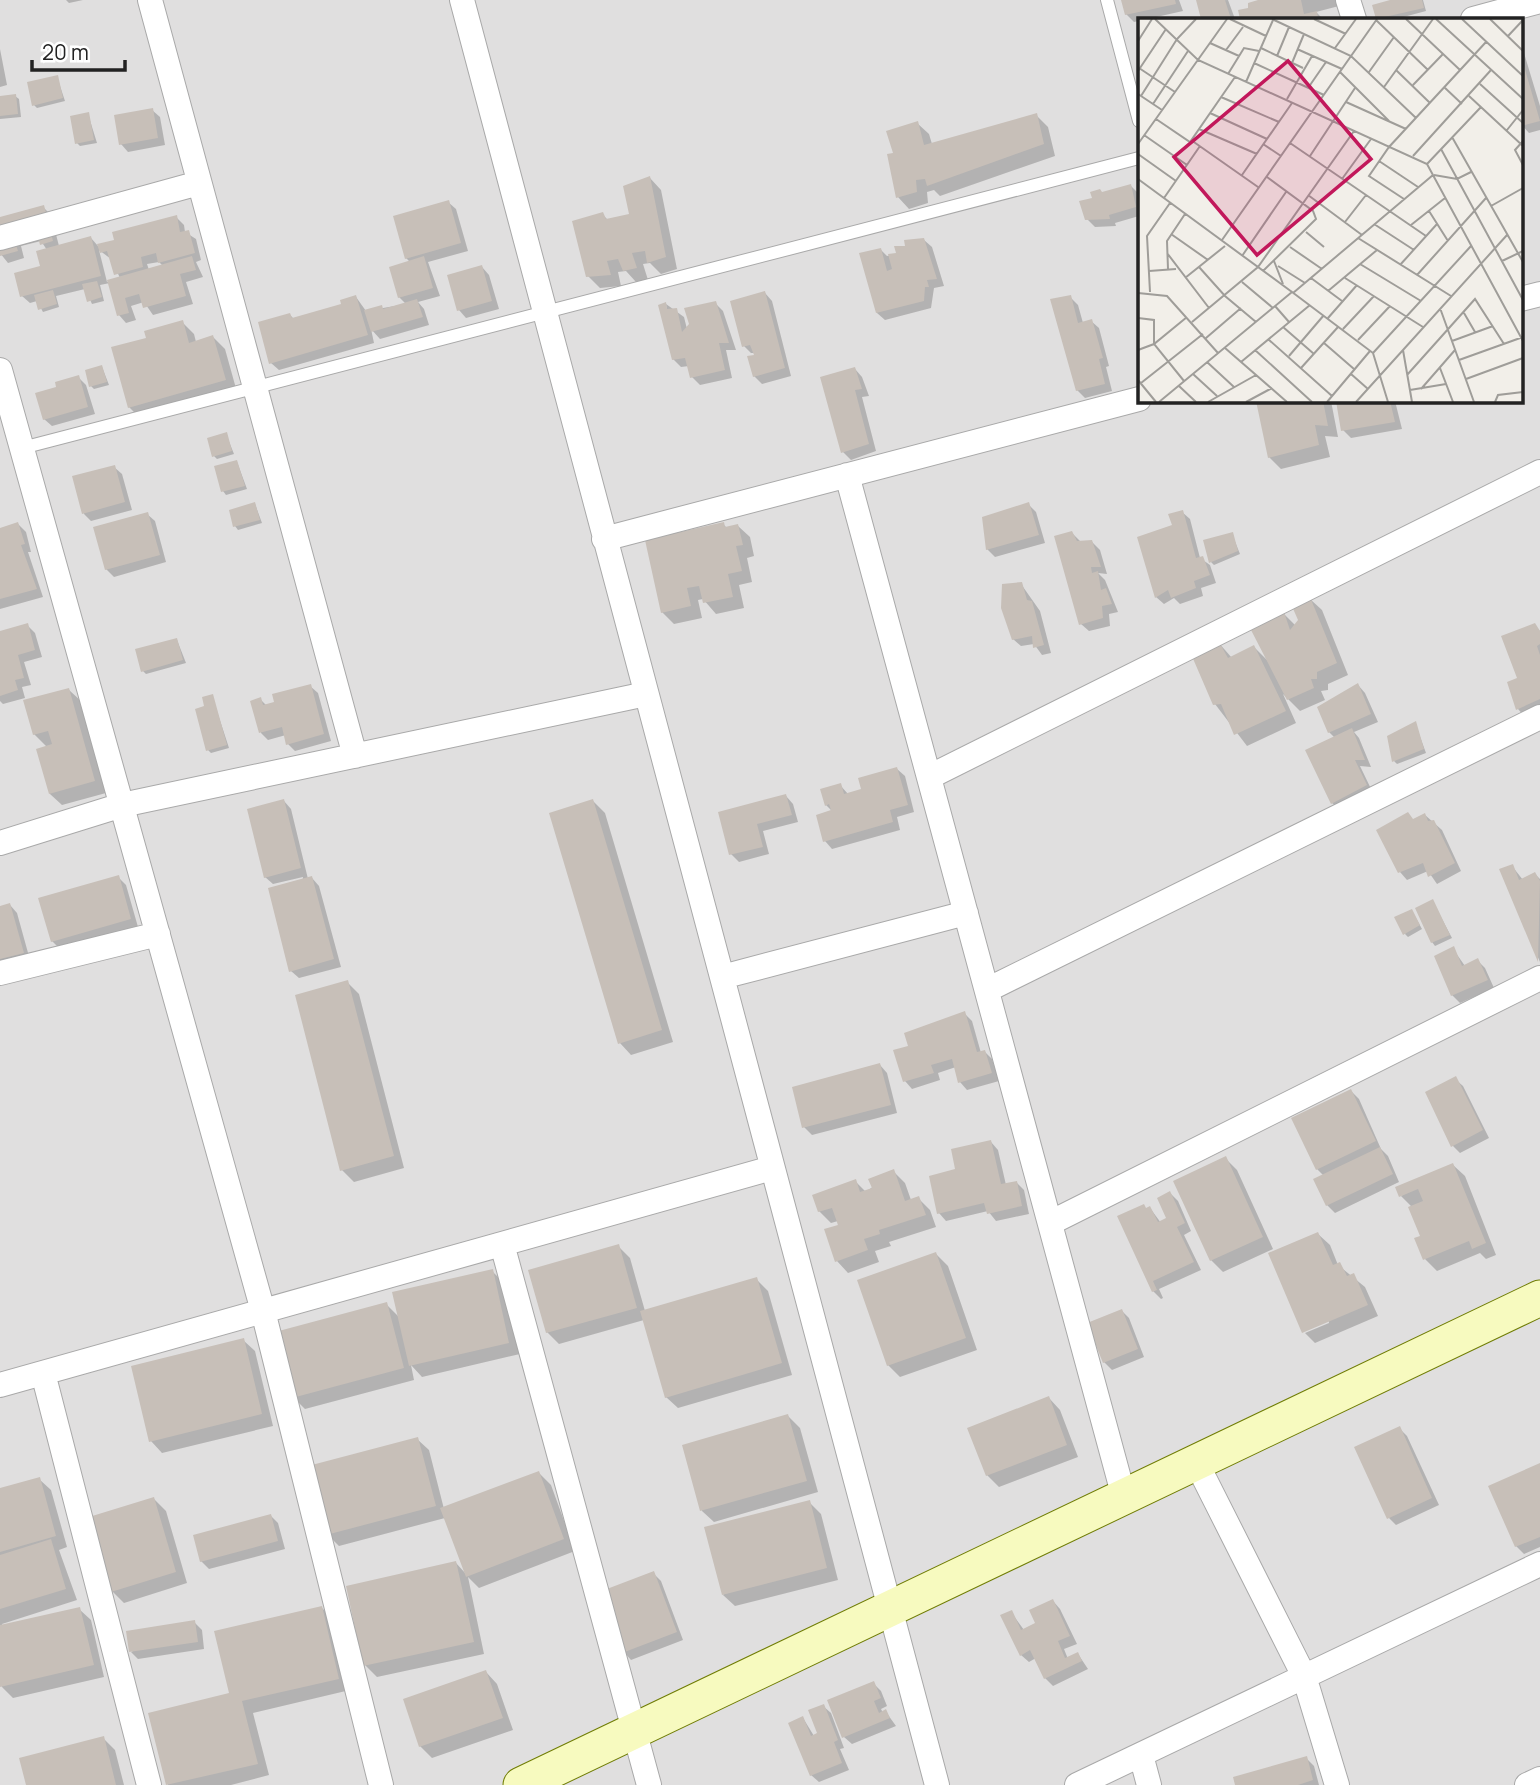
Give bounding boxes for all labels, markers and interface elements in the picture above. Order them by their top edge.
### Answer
inset map [1138,18,1522,402]
scale bar [32,28,124,72]
text: 20 m [42,38,89,66]

